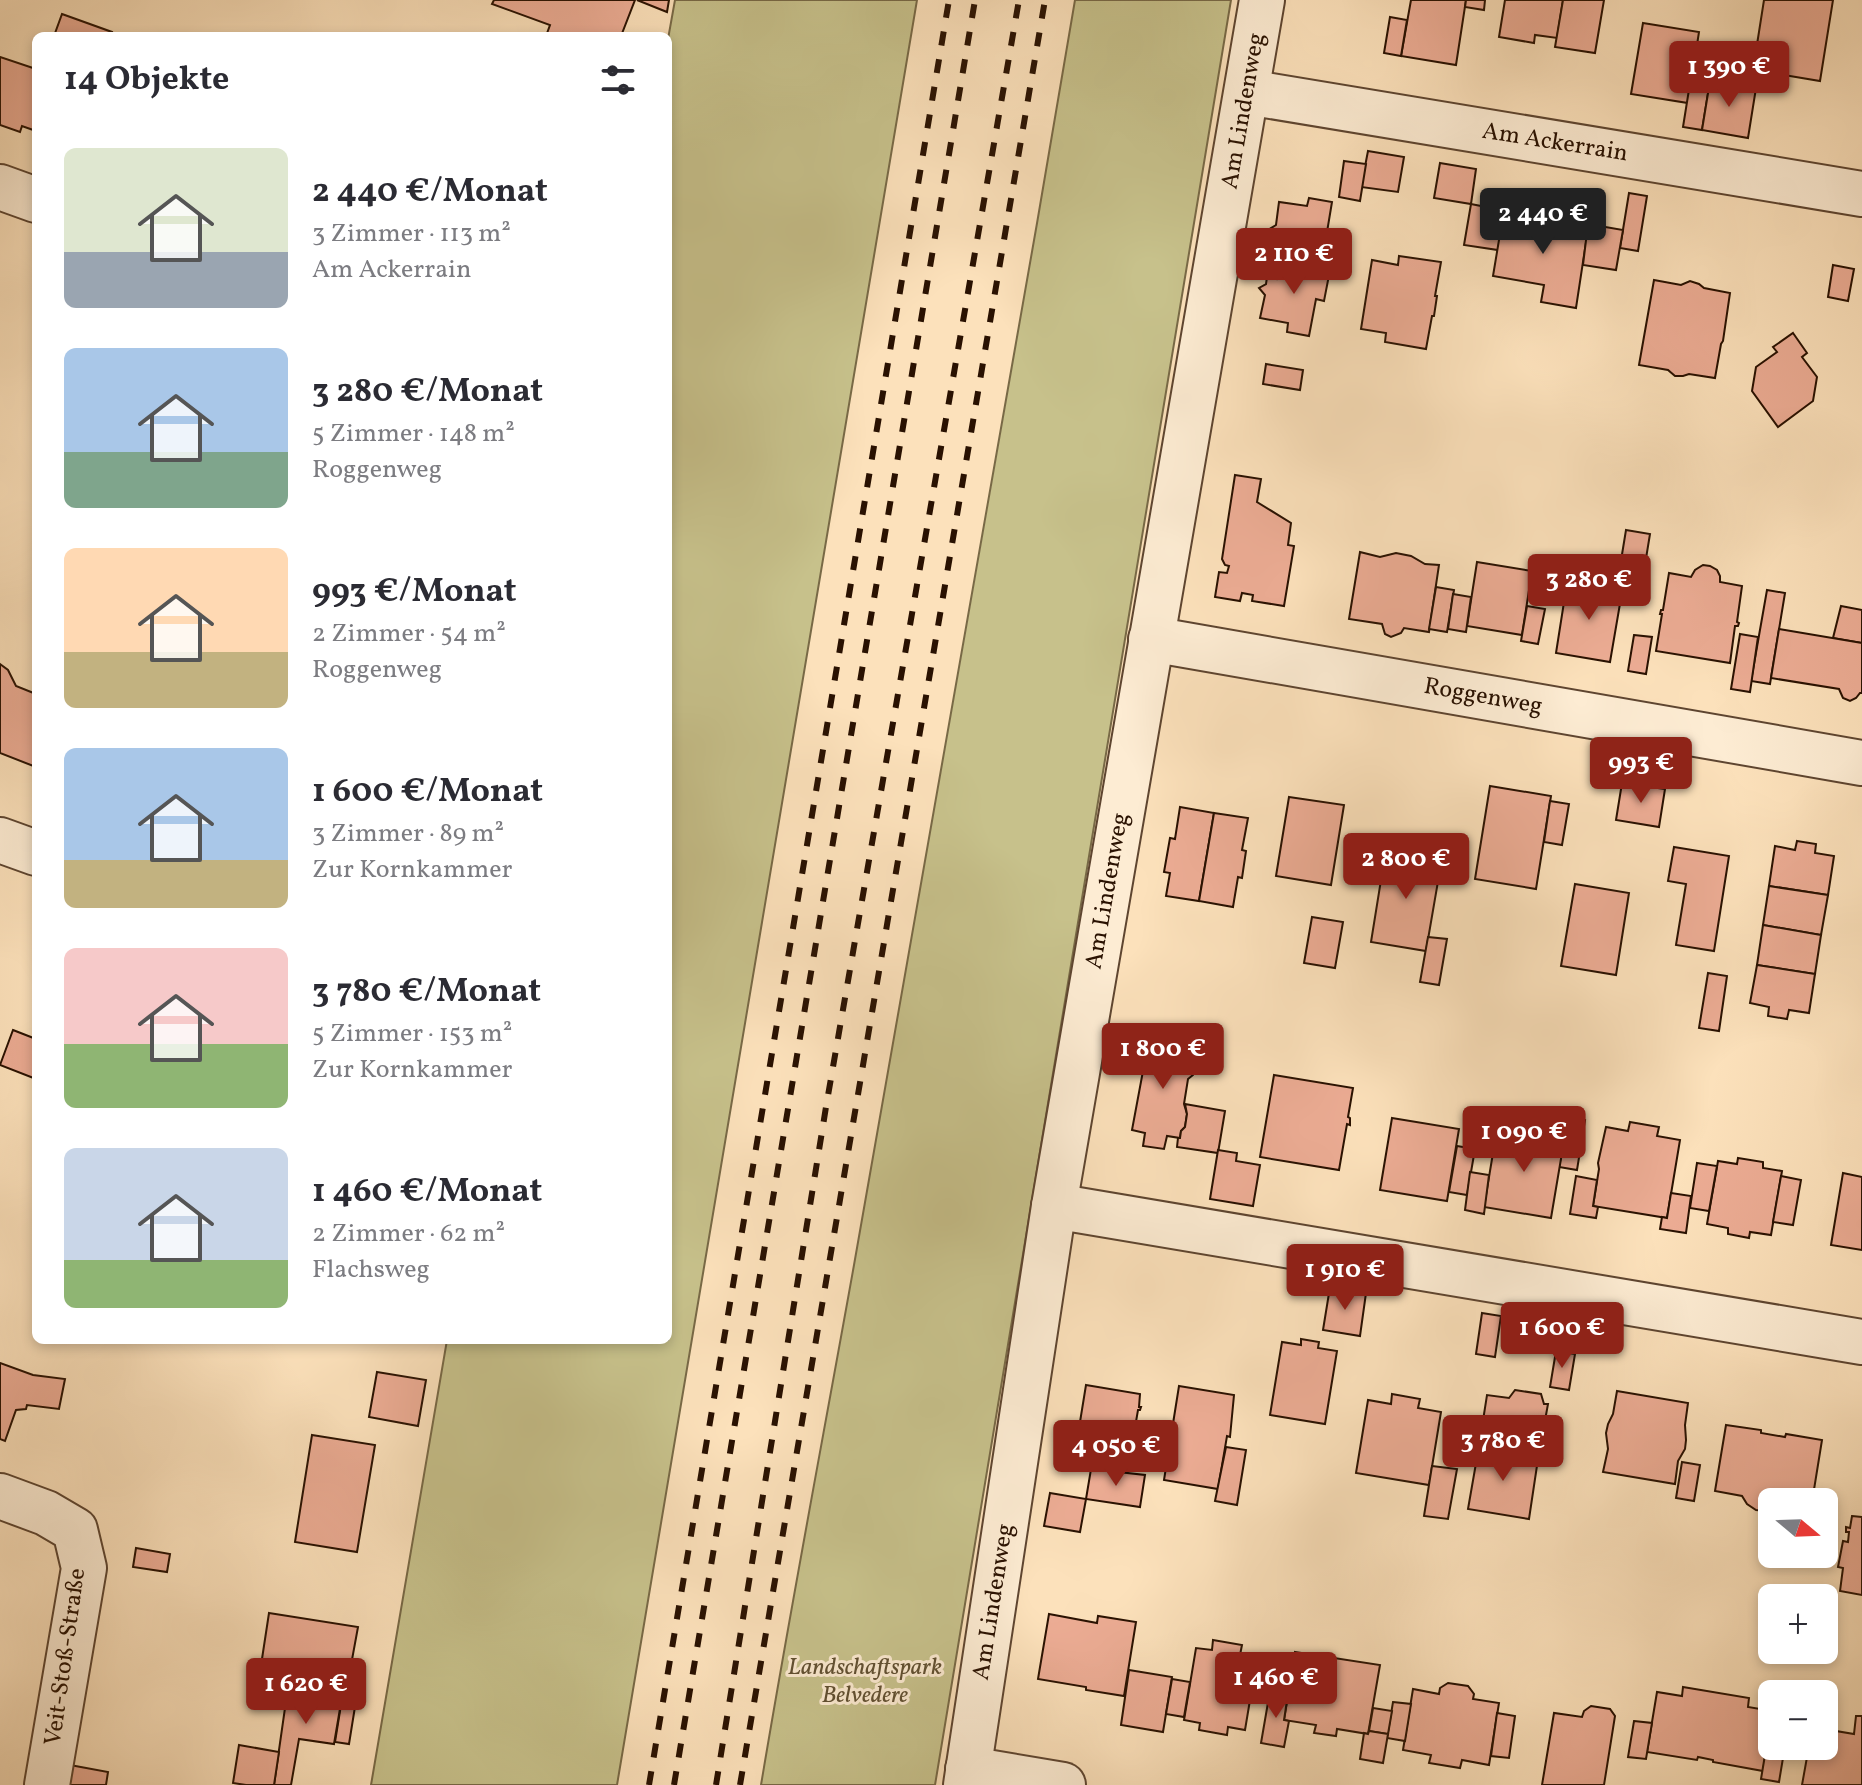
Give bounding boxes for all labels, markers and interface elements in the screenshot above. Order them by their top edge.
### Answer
street label: Am Lindenweg [1214,30,1274,192]
pin: 1 390 € [1655,41,1803,109]
text: 1 390 € [1687,49,1771,85]
text: 14 Objekte [64,57,229,104]
icon: filters [596,58,640,102]
street label: Am Ackerrain [1480,115,1630,171]
text: 2 440 €/Monat [312,169,548,216]
icon: home [128,180,224,276]
pin: 2 440 € [1469,188,1617,256]
text: 2 440 € [1498,196,1588,232]
text: 3 Zimmer · 113 m² [312,216,511,252]
pin: 2 110 € [1220,228,1368,296]
text: 2 110 € [1254,236,1334,272]
text: Am Ackerrain [312,252,471,288]
text: 3 280 €/Monat [312,369,543,416]
icon: home [128,380,224,476]
text: 5 Zimmer · 148 m² [312,416,515,452]
text: Roggenweg [312,452,442,488]
pin: 3 280 € [1515,554,1663,622]
text: 3 280 € [1546,562,1632,598]
text: 993 €/Monat [312,569,516,616]
icon: home [128,580,224,676]
text: 2 Zimmer · 54 m² [312,616,506,652]
text: Roggenweg [312,652,442,688]
street label: Roggenweg [1421,670,1545,724]
pin: 993 € [1585,737,1697,805]
text: 993 € [1608,745,1674,781]
text: 1 600 €/Monat [312,769,543,816]
icon: home [128,780,224,876]
street label: Am Lindenweg [1078,810,1138,972]
text: 3 Zimmer · 89 m² [312,816,504,852]
pin: 2 800 € [1332,833,1480,901]
text: 2 800 € [1361,841,1451,877]
text: Zur Kornkammer [312,852,512,888]
text: 3 780 €/Monat [312,969,541,1016]
icon: home [128,980,224,1076]
text: 5 Zimmer · 153 m² [312,1016,512,1052]
pin: 1 800 € [1089,1023,1237,1091]
text: 1 800 € [1120,1031,1206,1067]
text: Zur Kornkammer [312,1052,512,1088]
pin: 1 090 € [1450,1106,1598,1174]
text: 1 090 € [1481,1114,1567,1150]
text: 1 460 €/Monat [312,1169,542,1216]
icon: home [128,1180,224,1276]
text: 2 Zimmer · 62 m² [312,1216,505,1252]
pin: 1 910 € [1271,1244,1419,1312]
text: Flachsweg [312,1252,430,1288]
text: 1 910 € [1305,1252,1385,1288]
pin: 1 600 € [1488,1302,1636,1370]
text: 1 600 € [1519,1310,1605,1346]
pin: 3 780 € [1429,1415,1577,1483]
pin: 4 050 € [1042,1420,1190,1488]
text: 3 780 € [1460,1423,1546,1459]
text: 4 050 € [1071,1428,1161,1464]
north arrow [1758,1488,1838,1568]
map controls [1758,1488,1838,1760]
street label: Am Lindenweg [965,1521,1023,1683]
street label: Veit-Stoß-Straße [37,1566,95,1748]
button: + [1758,1584,1838,1664]
park label: Landschaftspark Belvedere [788,1651,942,1713]
pin: 1 460 € [1202,1652,1350,1720]
pin: 1 620 € [232,1658,380,1726]
text: 1 460 € [1233,1660,1319,1696]
text: 1 620 € [264,1666,348,1702]
button: − [1758,1680,1838,1760]

